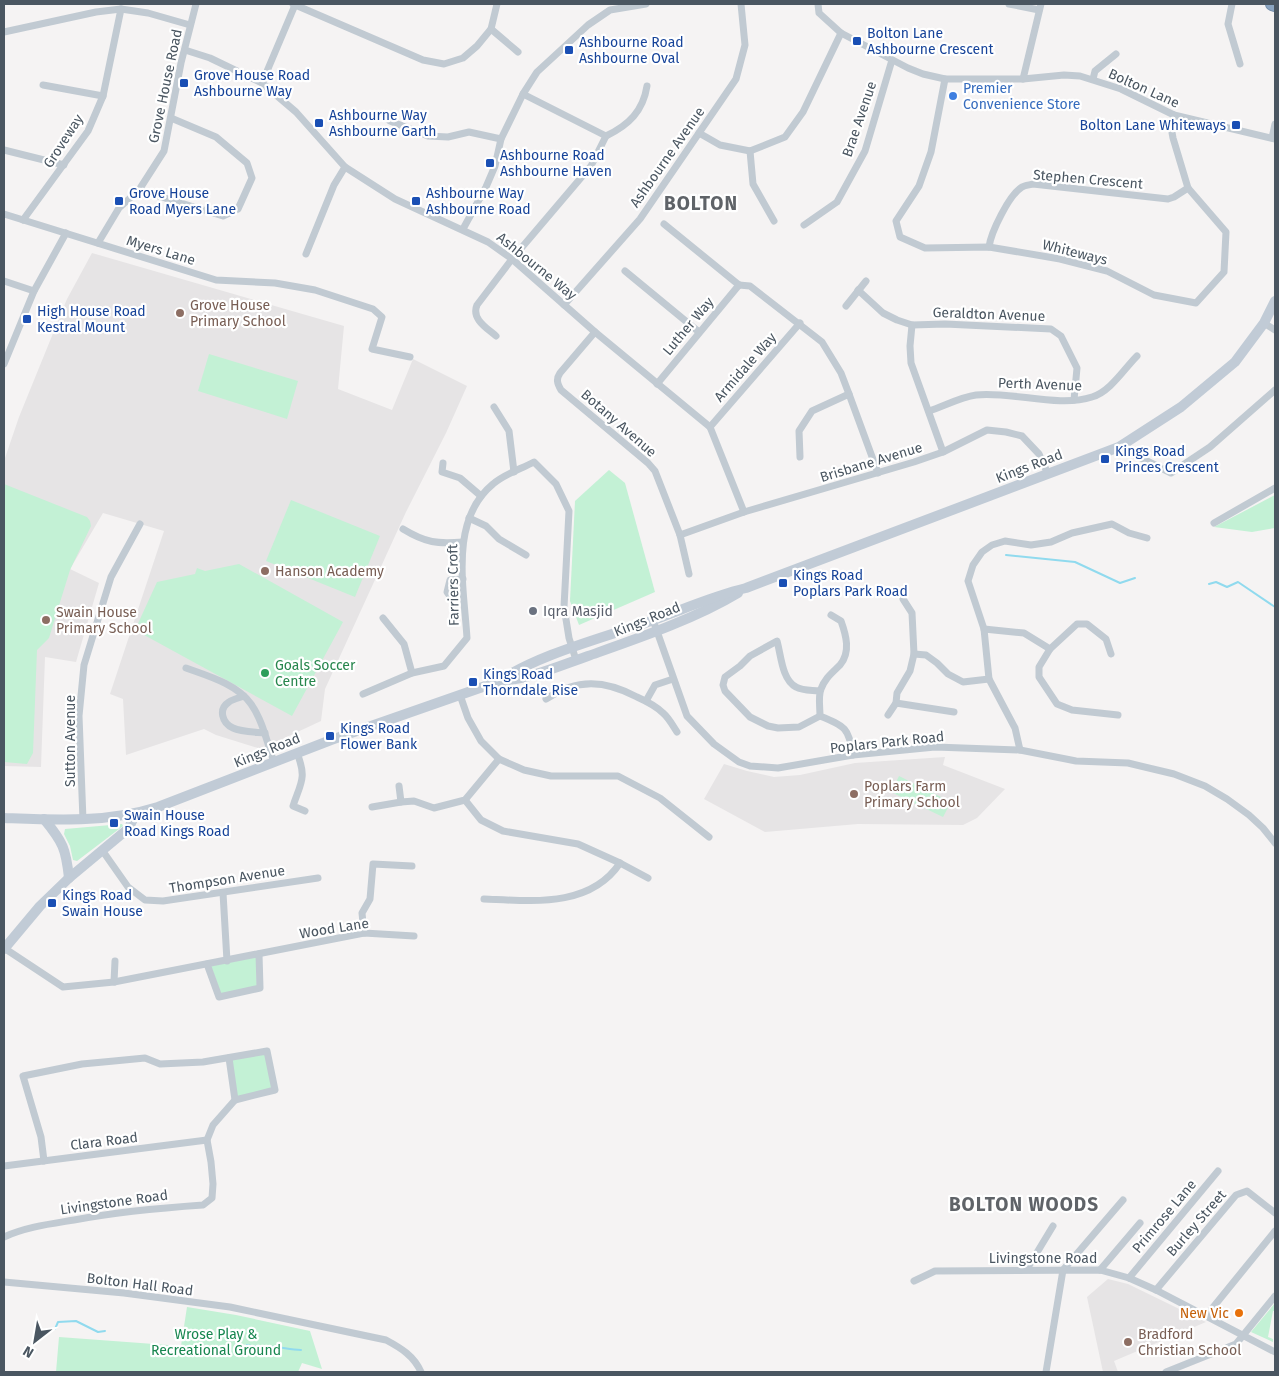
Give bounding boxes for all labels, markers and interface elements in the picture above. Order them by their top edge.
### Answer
place label: Bolton Lane Ashbourne Crescent [867,25,994,58]
street label: Grove House Road [145,28,186,145]
place label: Ashbourne Road Ashbourne Oval [579,34,684,67]
marker: Bolton Lane Ashbourne Crescent [851,35,863,47]
marker: Ashbourne Road Ashbourne Oval [563,44,575,56]
street label: Bolton Lane [1106,65,1182,112]
place label: Grove House Road Ashbourne Way [194,67,310,100]
marker: Grove House Road Ashbourne Way [178,77,190,89]
street label: Brae Avenue [839,79,880,159]
place label: Premier Convenience Store [963,80,1080,113]
marker: Premier Convenience Store [947,90,959,102]
street label: Ashbourne Avenue [626,104,708,211]
place label: Ashbourne Way Ashbourne Garth [329,107,436,140]
street label: Groveway [40,111,87,171]
marker: Ashbourne Way Ashbourne Garth [313,117,325,129]
place label: Bolton Lane Whiteways [1079,117,1226,134]
marker: Bolton Lane Whiteways [1230,119,1242,131]
place label: Ashbourne Road Ashbourne Haven [500,147,612,180]
marker: Ashbourne Road Ashbourne Haven [484,157,496,169]
street label: Stephen Crescent [1032,166,1145,193]
place label: Grove House Road Myers Lane [129,185,236,218]
place label: Ashbourne Way Ashbourne Road [426,185,531,218]
district label: BOLTON [664,192,738,215]
marker: Grove House Road Myers Lane [113,195,125,207]
marker: Ashbourne Way Ashbourne Road [410,195,422,207]
street label: Ashbourne Way [493,229,580,304]
street label: Myers Lane [124,232,197,269]
street label: Whiteways [1040,236,1110,269]
street label: Luther Way [659,294,718,359]
place label: Grove House Primary School [190,297,286,330]
place label: High House Road Kestral Mount [37,303,146,336]
street label: Geraldton Avenue [932,304,1046,325]
marker: Grove House Primary School [174,307,186,319]
marker: High House Road Kestral Mount [21,313,33,325]
street label: Armidale Way [711,329,780,405]
street label: Perth Avenue [998,375,1082,394]
street label: Botany Avenue [577,386,660,461]
street label: Brisbane Avenue [818,439,924,486]
place label: Kings Road Princes Crescent [1115,443,1220,476]
street label: Kings Road [993,446,1065,487]
marker: Kings Road Princes Crescent [1099,453,1111,465]
street label: Farriers Croft [444,543,463,626]
place label: Hanson Academy [275,563,384,580]
marker: Hanson Academy [259,565,271,577]
place label: Kings Road Poplars Park Road [793,567,908,600]
marker: Kings Road Poplars Park Road [777,577,789,589]
street label: Kings Road [611,598,683,640]
place label: Iqra Masjid [543,603,613,620]
place label: Swain House Primary School [56,604,152,637]
marker: Iqra Masjid [527,605,539,617]
marker: Swain House Primary School [40,614,52,626]
place label: Goals Soccer Centre [275,657,356,690]
place label: Kings Road Thorndale Rise [483,666,578,699]
marker: Goals Soccer Centre [259,667,271,679]
marker: Kings Road Thorndale Rise [467,676,479,688]
street label: Sutton Avenue [62,695,79,787]
place label: Kings Road Flower Bank [340,720,418,753]
street label: Poplars Park Road [829,728,945,757]
street label: Kings Road [231,729,303,771]
marker: Kings Road Flower Bank [324,730,336,742]
place label: Poplars Farm Primary School [864,778,960,811]
marker: Poplars Farm Primary School [848,788,860,800]
place label: Swain House Road Kings Road [124,807,230,840]
marker: Swain House Road Kings Road [108,817,120,829]
street label: Thompson Avenue [168,862,286,897]
place label: Kings Road Swain House [62,887,143,920]
marker: Kings Road Swain House [46,897,58,909]
street label: Wood Lane [298,915,370,942]
street label: Clara Road [69,1129,139,1154]
street label: Primrose Lane [1129,1176,1200,1256]
street label: Burley Street [1163,1186,1230,1260]
street label: Livingstone Road [59,1187,169,1218]
district label: BOLTON WOODS [949,1193,1099,1216]
street label: Livingstone Road [989,1250,1097,1267]
street label: Bolton Hall Road [86,1270,194,1299]
place label: New Vic [1180,1305,1229,1322]
marker: New Vic [1233,1307,1245,1319]
north arrow [10,1316,60,1366]
park label: Wrose Play & Recreational Ground [151,1326,281,1359]
place label: Bradford Christian School [1138,1326,1241,1359]
marker: Bradford Christian School [1122,1336,1134,1348]
text: N [20,1342,37,1361]

